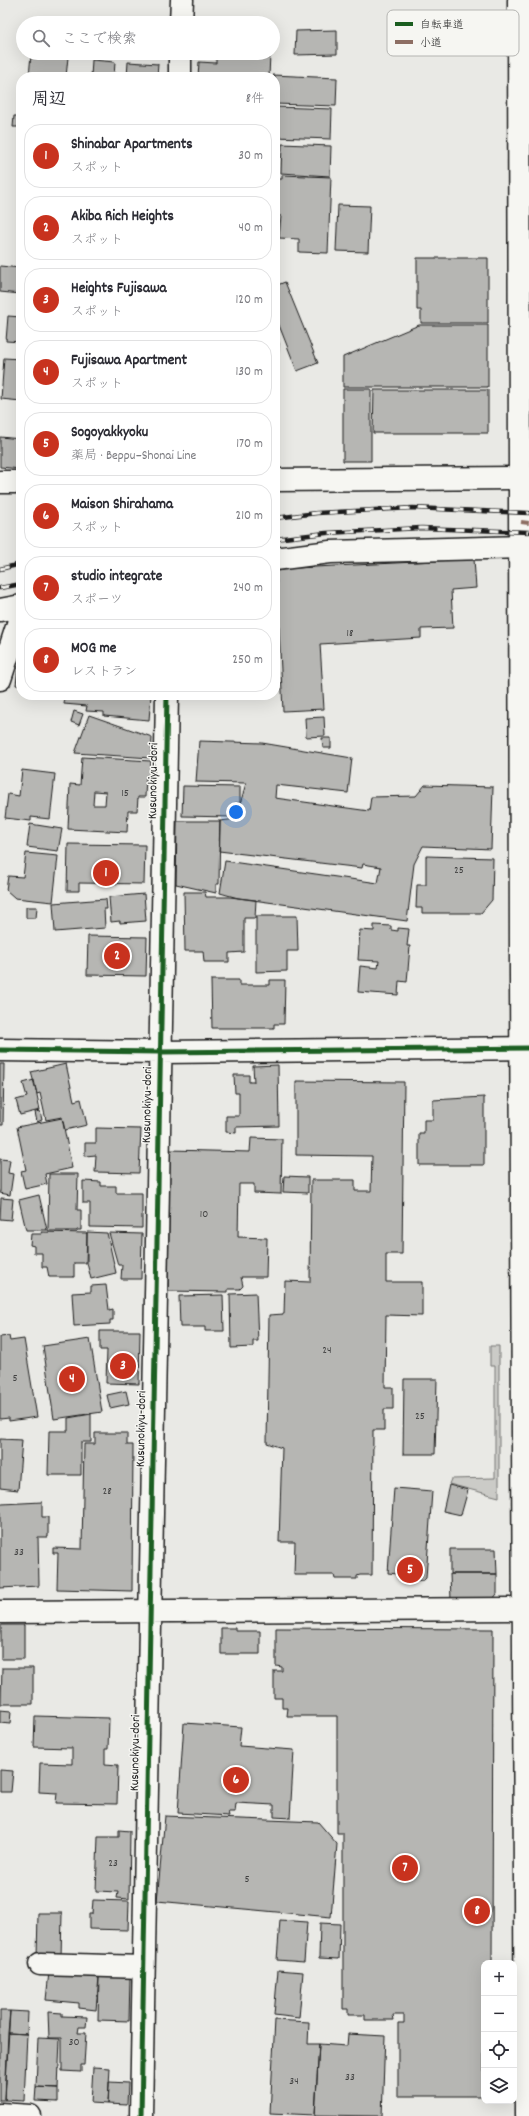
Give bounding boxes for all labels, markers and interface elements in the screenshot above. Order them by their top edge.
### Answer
legend [387,10,519,56]
search box [16,16,280,60]
text: 自転車道 [420,18,464,34]
icon: search [30,27,52,49]
text: ここで検索 [62,29,137,51]
text: 小道 [420,36,442,52]
text: 周辺 [32,89,66,113]
text: 8件 [246,90,264,109]
text: Shinabar Apartments [71,134,193,156]
text: 1 [45,147,47,166]
text: 30 m [238,147,263,166]
text: スポット [71,159,123,178]
text: Akiba Rich Heights [71,206,174,228]
text: 2 [43,219,49,238]
text: 40 m [239,219,263,238]
text: スポット [71,231,123,250]
text: Heights Fujisawa [71,278,167,300]
text: 3 [43,291,49,310]
text: 120 m [235,291,263,310]
text: スポット [71,303,123,322]
text: Fujisawa Apartment [71,350,187,372]
text: 4 [43,363,49,382]
text: 130 m [235,363,263,382]
text: スポット [71,375,123,394]
text: Sogoyakkyoku [71,422,148,444]
text: 5 [43,435,49,454]
text: 170 m [236,435,263,454]
text: 薬局 · Beppu–Shonai Line [71,447,196,466]
text: Maison Shirahama [71,494,173,516]
text: 6 [43,507,49,526]
text: 210 m [235,507,263,526]
text: スポット [71,519,123,538]
text: studio integrate [71,566,162,588]
text: 7 [44,579,48,598]
text: 240 m [233,579,263,598]
text: スポーツ [71,591,123,610]
house number: 18 [347,626,353,642]
text: MOG me [71,638,116,660]
text: 8 [43,651,49,670]
text: 250 m [232,651,263,670]
text: レストラン [71,663,137,682]
street label: Kusunokiyu-dori [144,742,164,819]
house number: 15 [121,786,129,802]
your location [226,802,246,822]
pin: 1 [93,858,119,888]
house number: 25 [454,863,464,879]
pin: 2 [104,941,130,971]
street label: Kusunokiyu-dori [138,1066,158,1143]
house number: 10 [200,1207,208,1223]
house number: 24 [322,1343,332,1359]
pin: 3 [110,1351,136,1381]
pin: 4 [59,1364,85,1394]
house number: 5 [12,1371,18,1387]
street label: Kusunokiyu-dori [132,1390,152,1467]
house number: 25 [415,1409,425,1425]
house number: 28 [102,1484,112,1500]
house number: 33 [14,1545,24,1561]
pin: 5 [397,1555,423,1585]
street label: Kusunokiyu-dori [126,1714,146,1791]
pin: 6 [223,1765,249,1795]
pin: 7 [392,1853,418,1883]
house number: 23 [108,1856,118,1872]
house number: 5 [244,1872,250,1888]
pin: 8 [464,1896,490,1926]
map controls [481,1960,517,2104]
button: + [481,1960,517,1996]
button: − [481,1996,517,2032]
button: locate [481,2032,517,2068]
house number: 30 [69,2035,79,2051]
button: layers [481,2068,517,2104]
house number: 33 [345,2070,355,2086]
house number: 34 [289,2074,299,2090]

